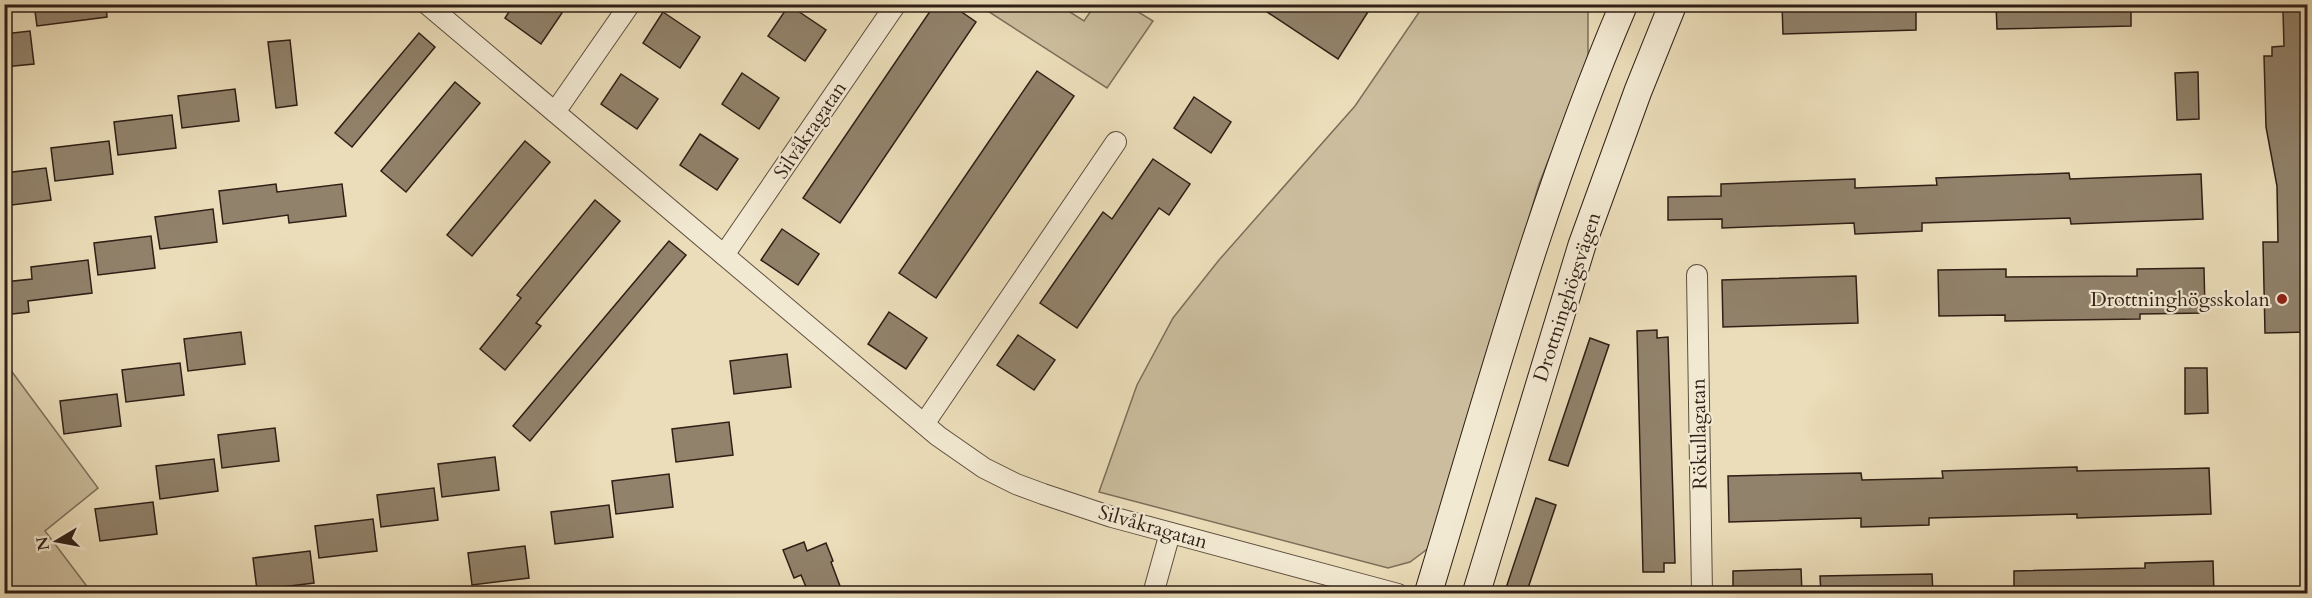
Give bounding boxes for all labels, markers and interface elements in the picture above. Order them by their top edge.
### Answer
street label: Silvåkragatan [767,75,853,184]
street label: Drottninghögsvägen [1527,208,1607,385]
place label: Drottninghögsskolan [2090,286,2271,313]
marker: Drottninghögsskolan [2275,292,2289,306]
street label: Rökullagatan [1685,377,1713,490]
street label: Silvåkragatan [1095,499,1211,556]
north arrow [27,511,87,571]
text: N [31,535,55,552]

